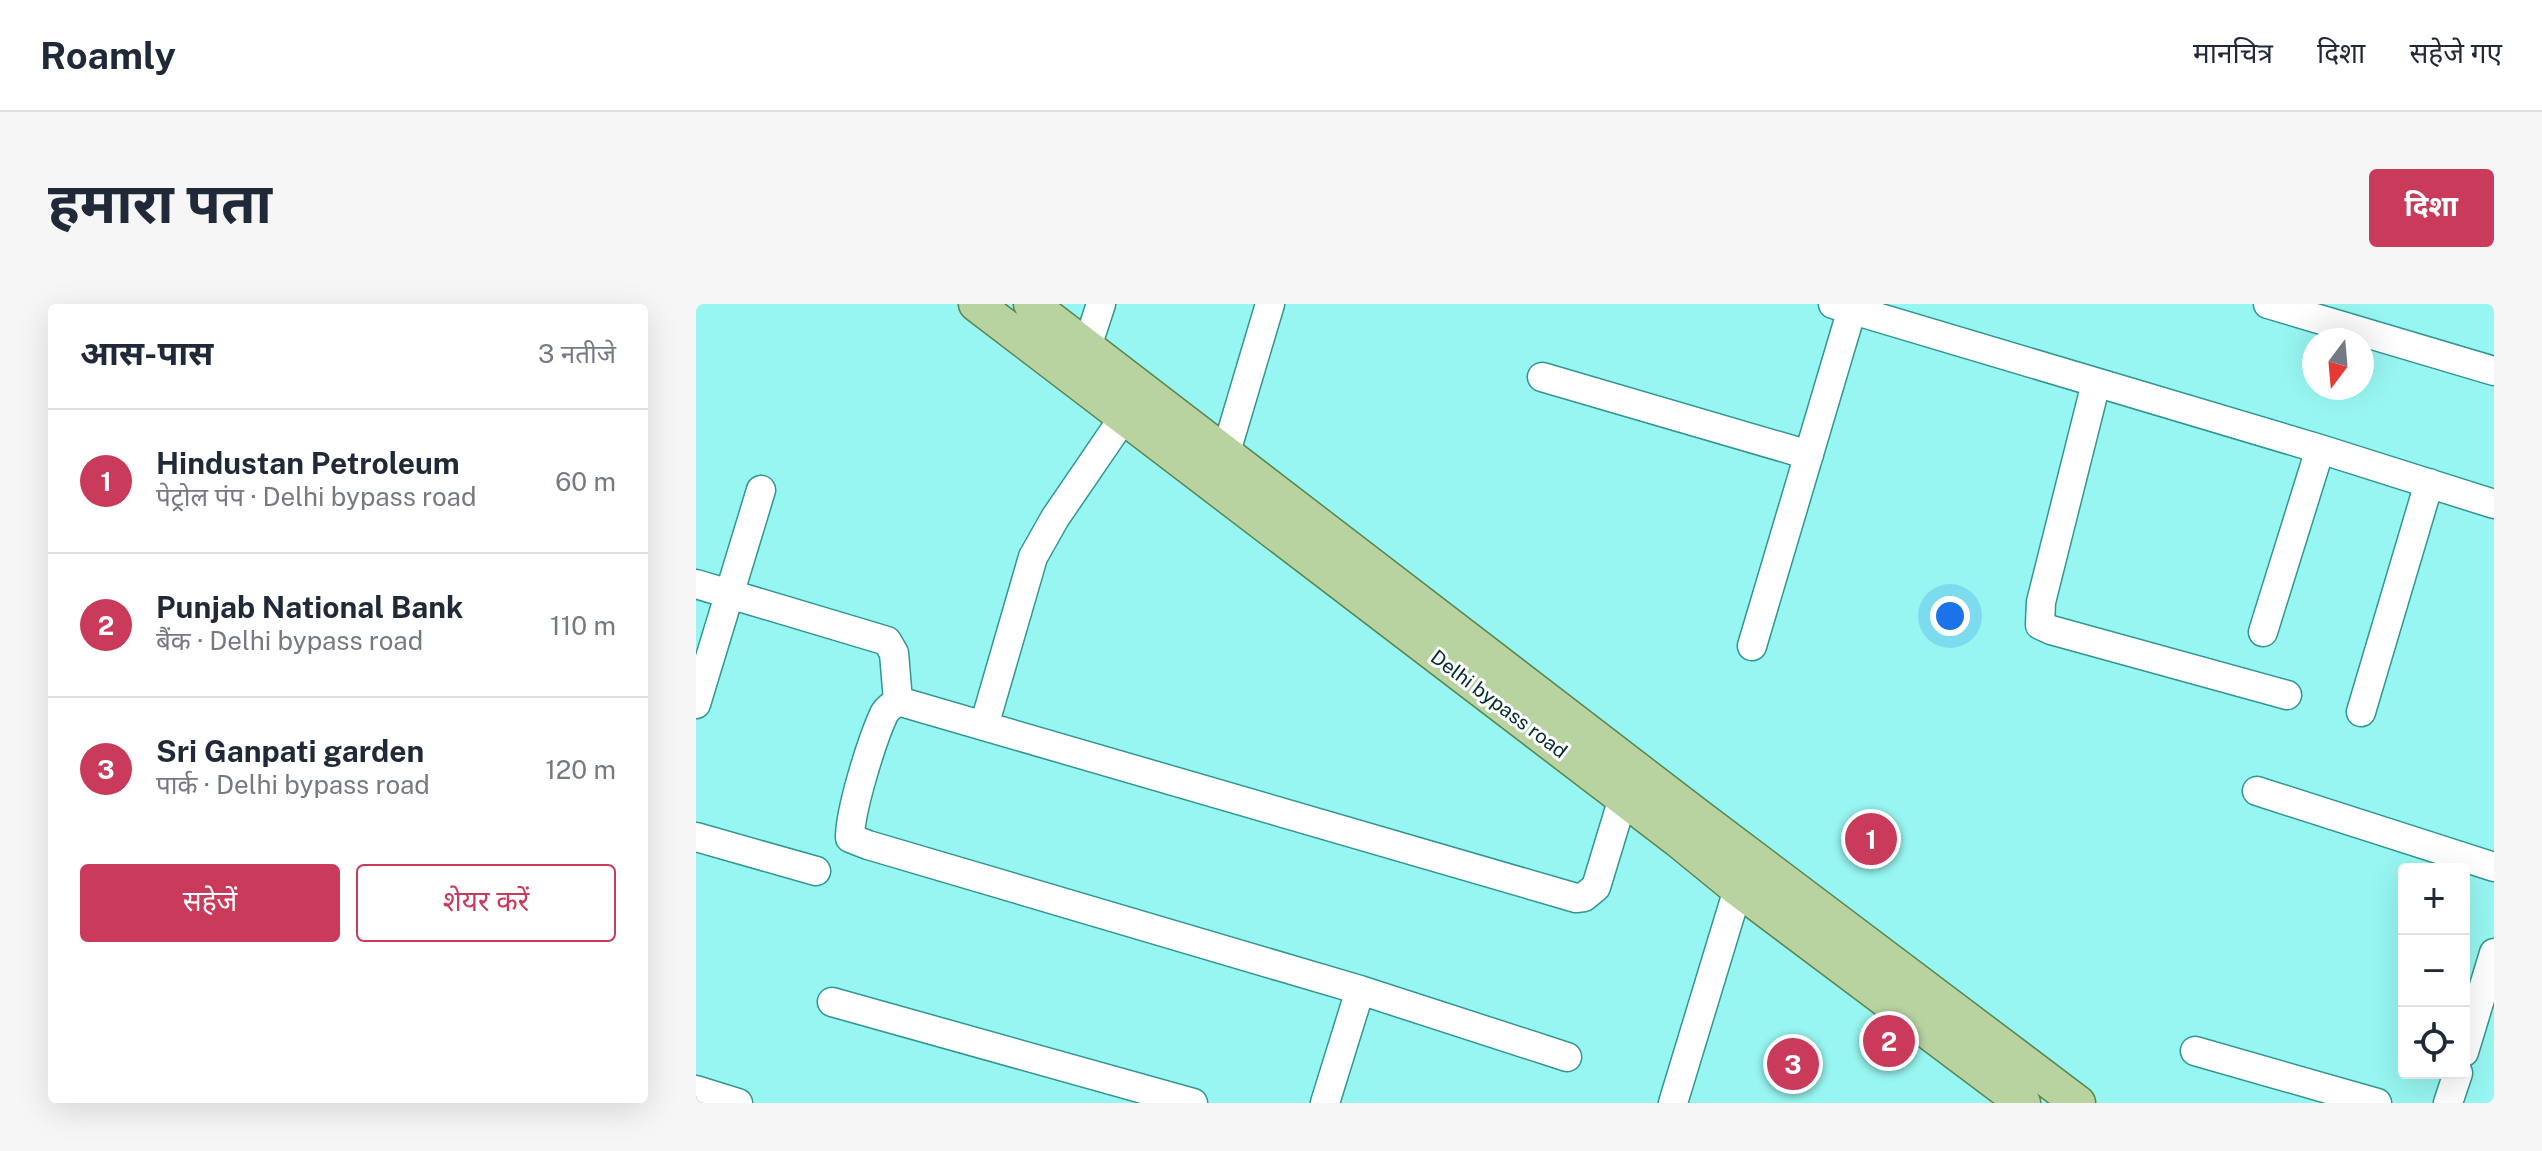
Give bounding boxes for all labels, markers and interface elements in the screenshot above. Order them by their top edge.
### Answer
text: Roamly [40,33,176,78]
text: मानचित्र [2193,36,2273,69]
text: दिशा [2317,36,2365,69]
text: सहेजे गए [2409,36,2502,69]
button: दिशा [2369,169,2494,247]
text: हमारा पता [48,170,272,236]
north arrow [2302,328,2374,400]
text: आस-पास [80,333,213,373]
text: 3 नतीजे [538,338,616,369]
text: Hindustan Petroleum [156,445,460,481]
text: 1 [100,466,112,497]
text: 60 m [555,466,616,497]
text: पेट्रोल पंप · Delhi bypass road [156,481,476,512]
text: Punjab National Bank [156,589,464,625]
your location [1930,596,1970,636]
text: 2 [98,610,114,641]
text: 110 m [550,610,616,641]
text: बैंक · Delhi bypass road [156,625,423,656]
street label: Delhi bypass road [1426,645,1572,763]
text: Sri Ganpati garden [156,733,424,769]
text: 3 [97,754,115,785]
text: 120 m [545,754,616,785]
text: पार्क · Delhi bypass road [156,769,430,800]
pin: 1 [1845,809,1897,869]
map controls [2398,863,2470,1079]
button: + [2398,863,2470,935]
button: सहेजें [80,864,340,942]
button: शेयर करें [356,864,616,942]
button: − [2398,935,2470,1007]
button: locate [2398,1007,2470,1079]
pin: 2 [1863,1011,1915,1071]
pin: 3 [1767,1034,1819,1094]

